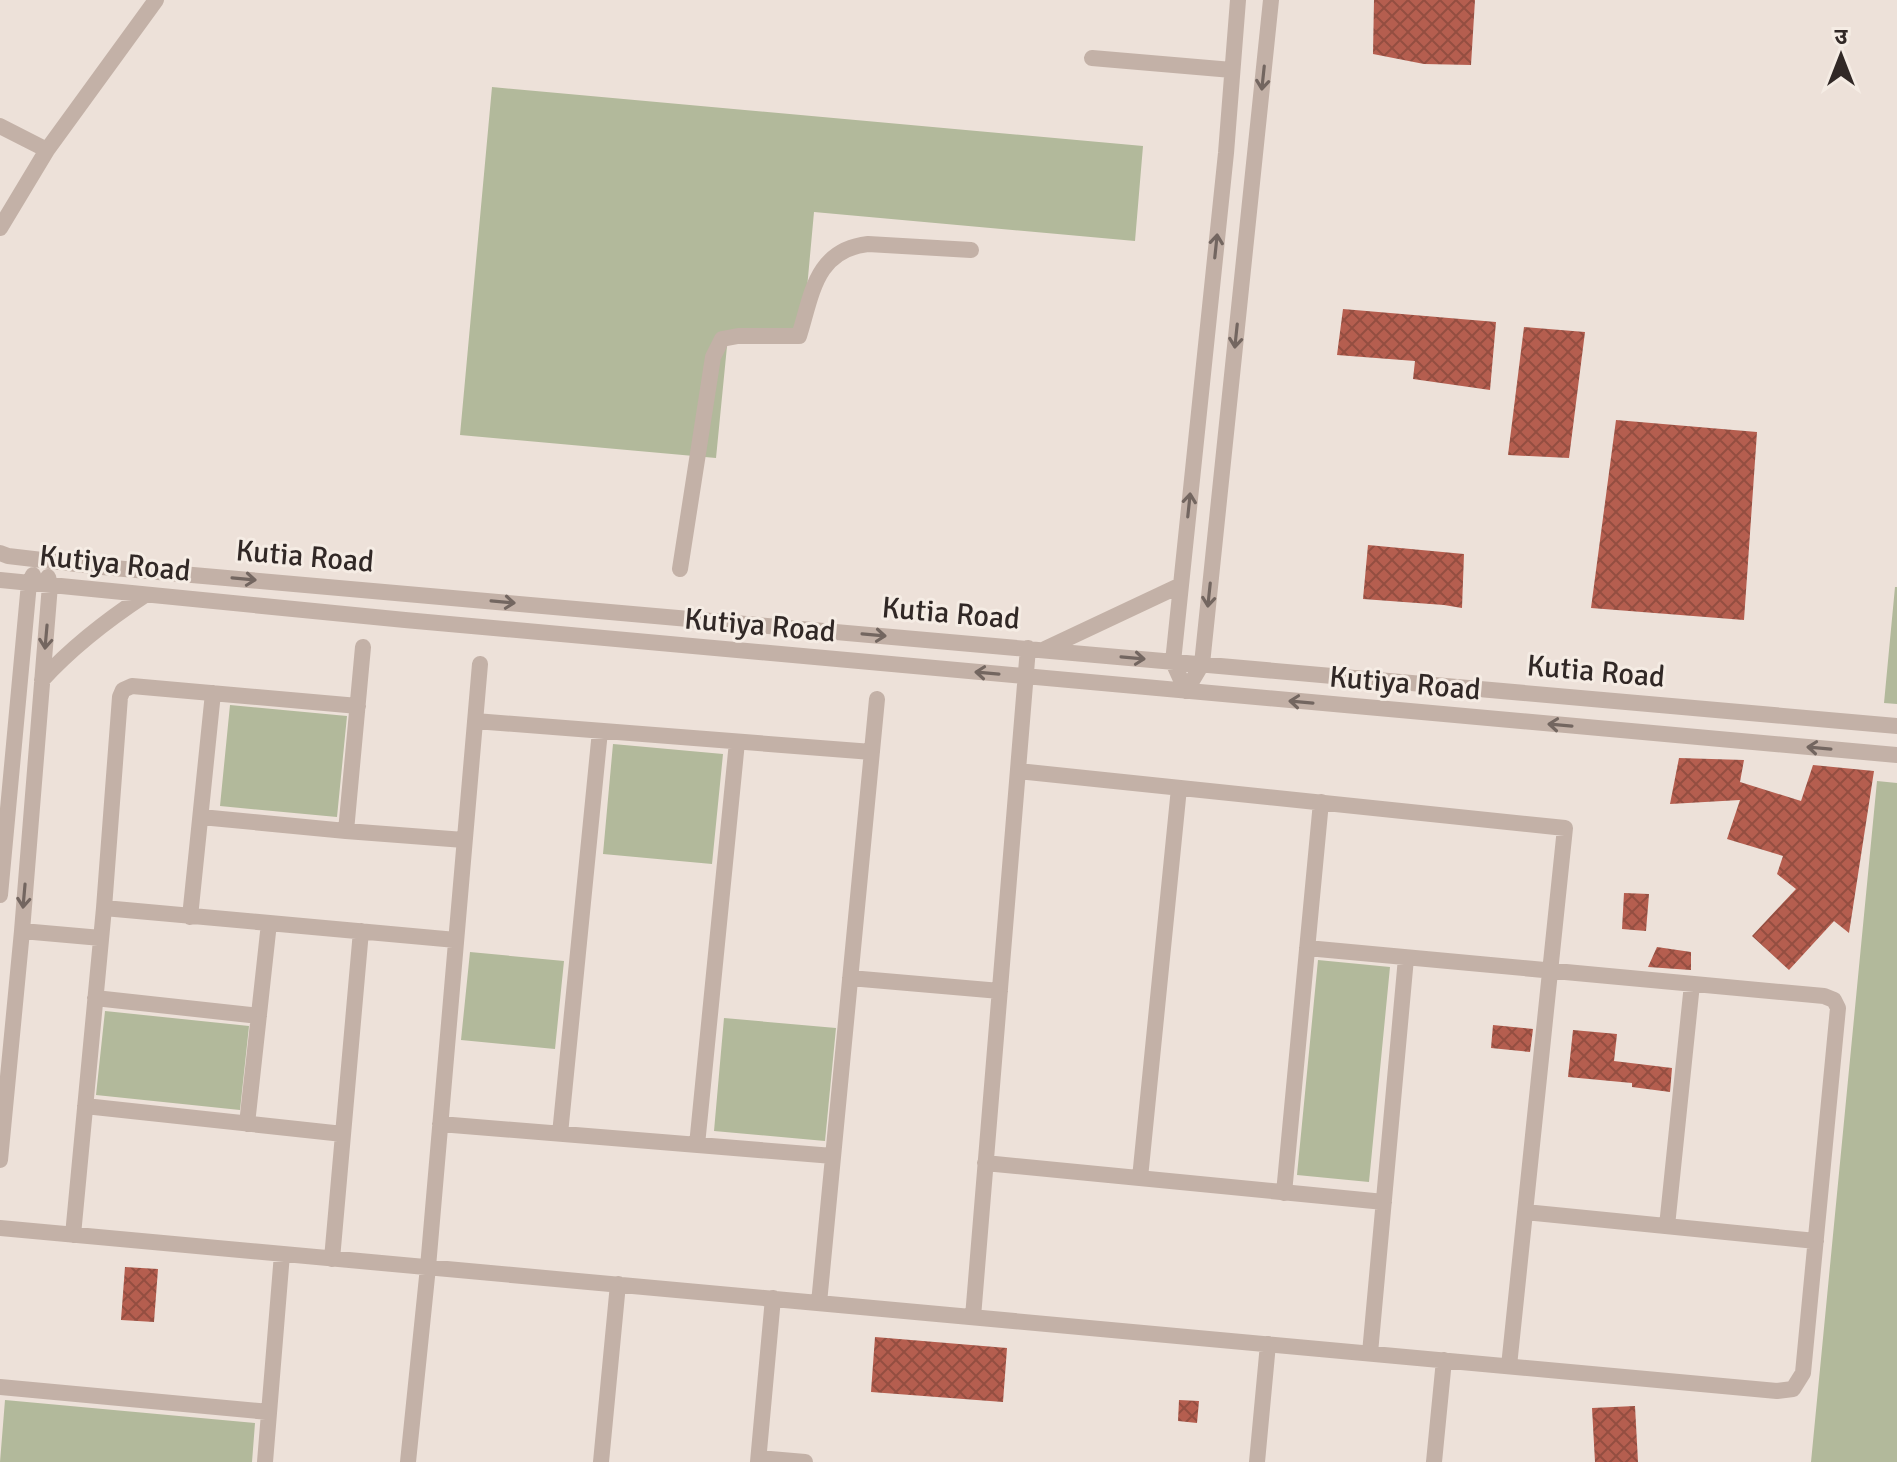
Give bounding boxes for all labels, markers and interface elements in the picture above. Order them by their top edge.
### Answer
north arrow [1801,16,1881,96]
text: उ [1835,23,1849,50]
one-way arrow [1255,64,1270,91]
one-way arrow [1209,233,1224,260]
one-way arrow [1229,322,1244,349]
one-way arrow [1182,492,1197,519]
street label: Kutia Road [234,532,376,581]
street label: Kutiya Road [37,537,192,590]
one-way arrow [230,572,257,587]
one-way arrow [1202,581,1217,608]
street label: Kutia Road [880,589,1022,638]
one-way arrow [489,594,516,609]
street label: Kutiya Road [683,600,837,651]
one-way arrow [38,623,53,649]
one-way arrow [860,627,887,642]
street label: Kutia Road [1525,647,1667,696]
one-way arrow [1119,651,1146,666]
street label: Kutiya Road [1328,658,1482,709]
one-way arrow [974,665,1001,680]
one-way arrow [1288,694,1315,709]
one-way arrow [1547,718,1574,733]
one-way arrow [1806,740,1833,755]
one-way arrow [17,882,32,909]

